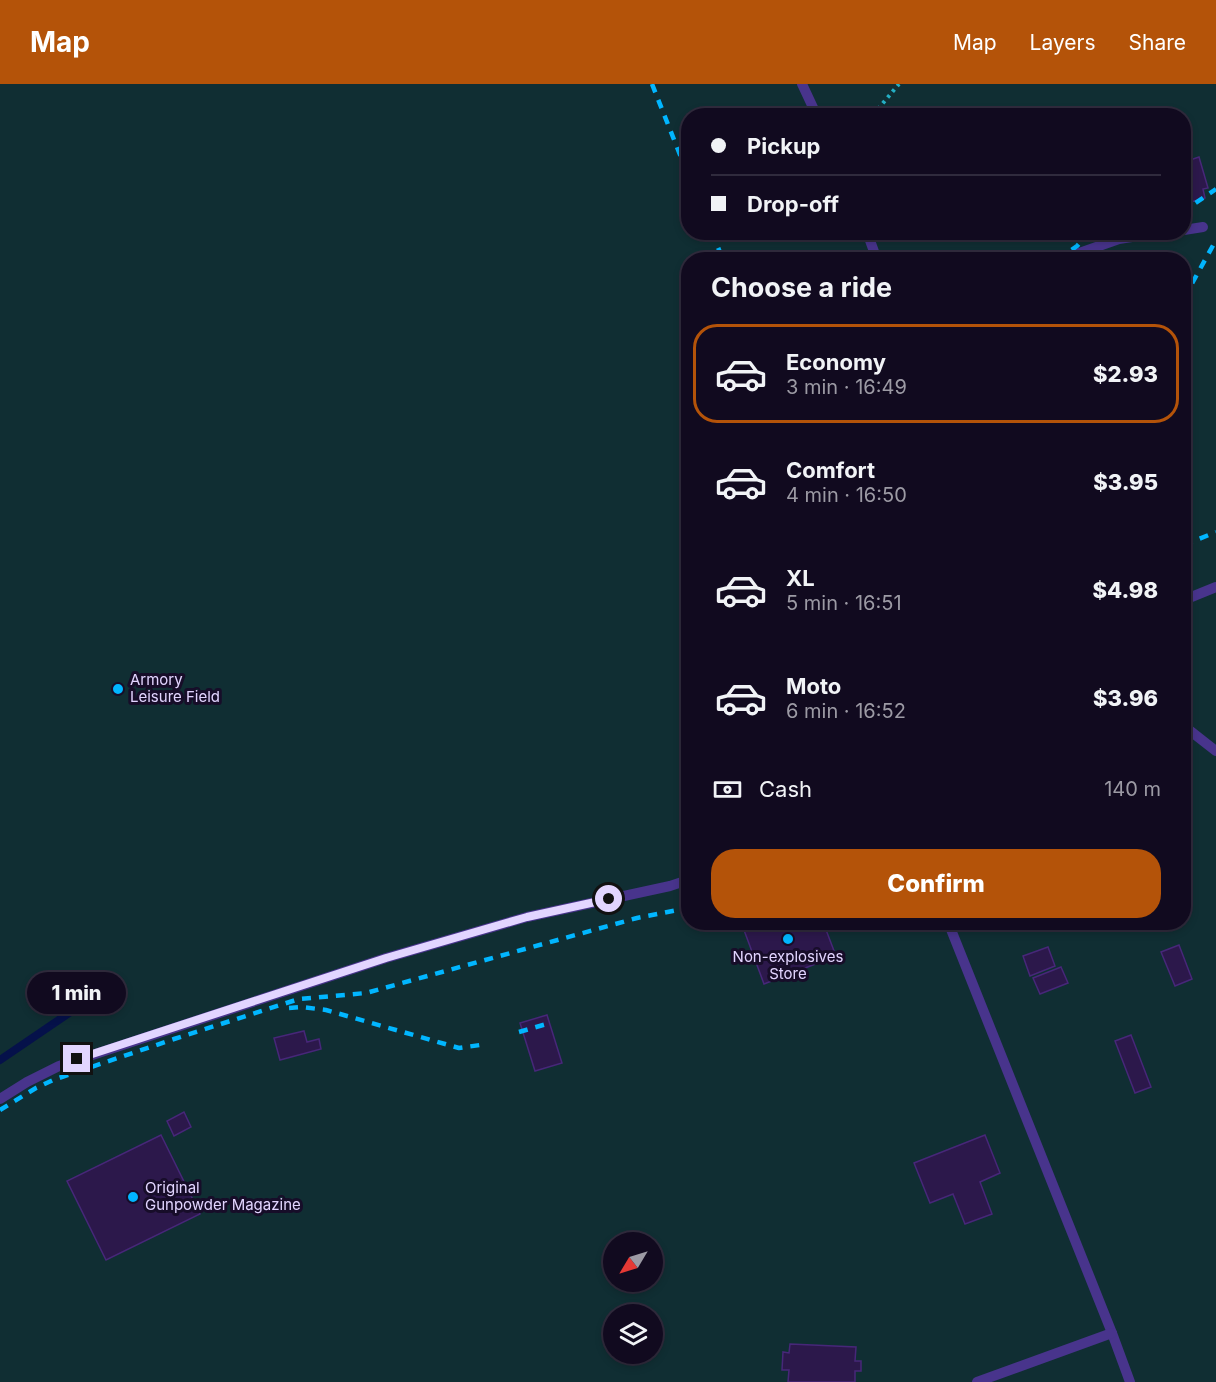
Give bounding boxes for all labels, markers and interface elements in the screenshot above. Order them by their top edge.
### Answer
text: Map [30,25,90,59]
text: Map [953,30,997,55]
text: Layers [1030,30,1096,55]
text: Share [1129,30,1186,55]
text: Pickup [747,133,821,159]
text: Drop-off [747,191,839,217]
text: Choose a ride [711,271,892,304]
icon: car [714,347,768,401]
text: Economy [786,349,886,375]
text: $2.93 [1093,361,1158,387]
text: 3 min · 16:49 [786,375,907,399]
icon: car [714,455,768,509]
text: Comfort [786,457,875,483]
text: $3.95 [1093,469,1158,495]
text: 4 min · 16:50 [786,483,907,507]
icon: car [714,563,768,617]
text: XL [786,565,815,591]
text: $4.98 [1092,577,1158,603]
text: 5 min · 16:51 [786,591,902,615]
place label: Armory Leisure Field [130,670,220,706]
icon: car [714,671,768,725]
text: Moto [786,673,841,699]
marker: Armory Leisure Field [111,682,125,696]
text: $3.96 [1093,685,1158,711]
text: 6 min · 16:52 [786,699,906,723]
icon: cash [711,773,744,806]
text: Cash [759,776,812,802]
text: 140 m [1104,777,1161,801]
button: Confirm [711,849,1161,918]
route start [595,885,622,912]
marker: Non-explosives Store [781,932,795,946]
place label: Non-explosives Store [733,947,843,983]
callout: 1 min [28,972,127,1014]
text: 1 min [51,981,102,1005]
route end [63,1045,90,1072]
place label: Original Gunpowder Magazine [145,1178,301,1214]
marker: Original Gunpowder Magazine [126,1190,140,1204]
north arrow [603,1232,663,1292]
map controls [603,1232,663,1364]
button: layers [603,1304,663,1364]

